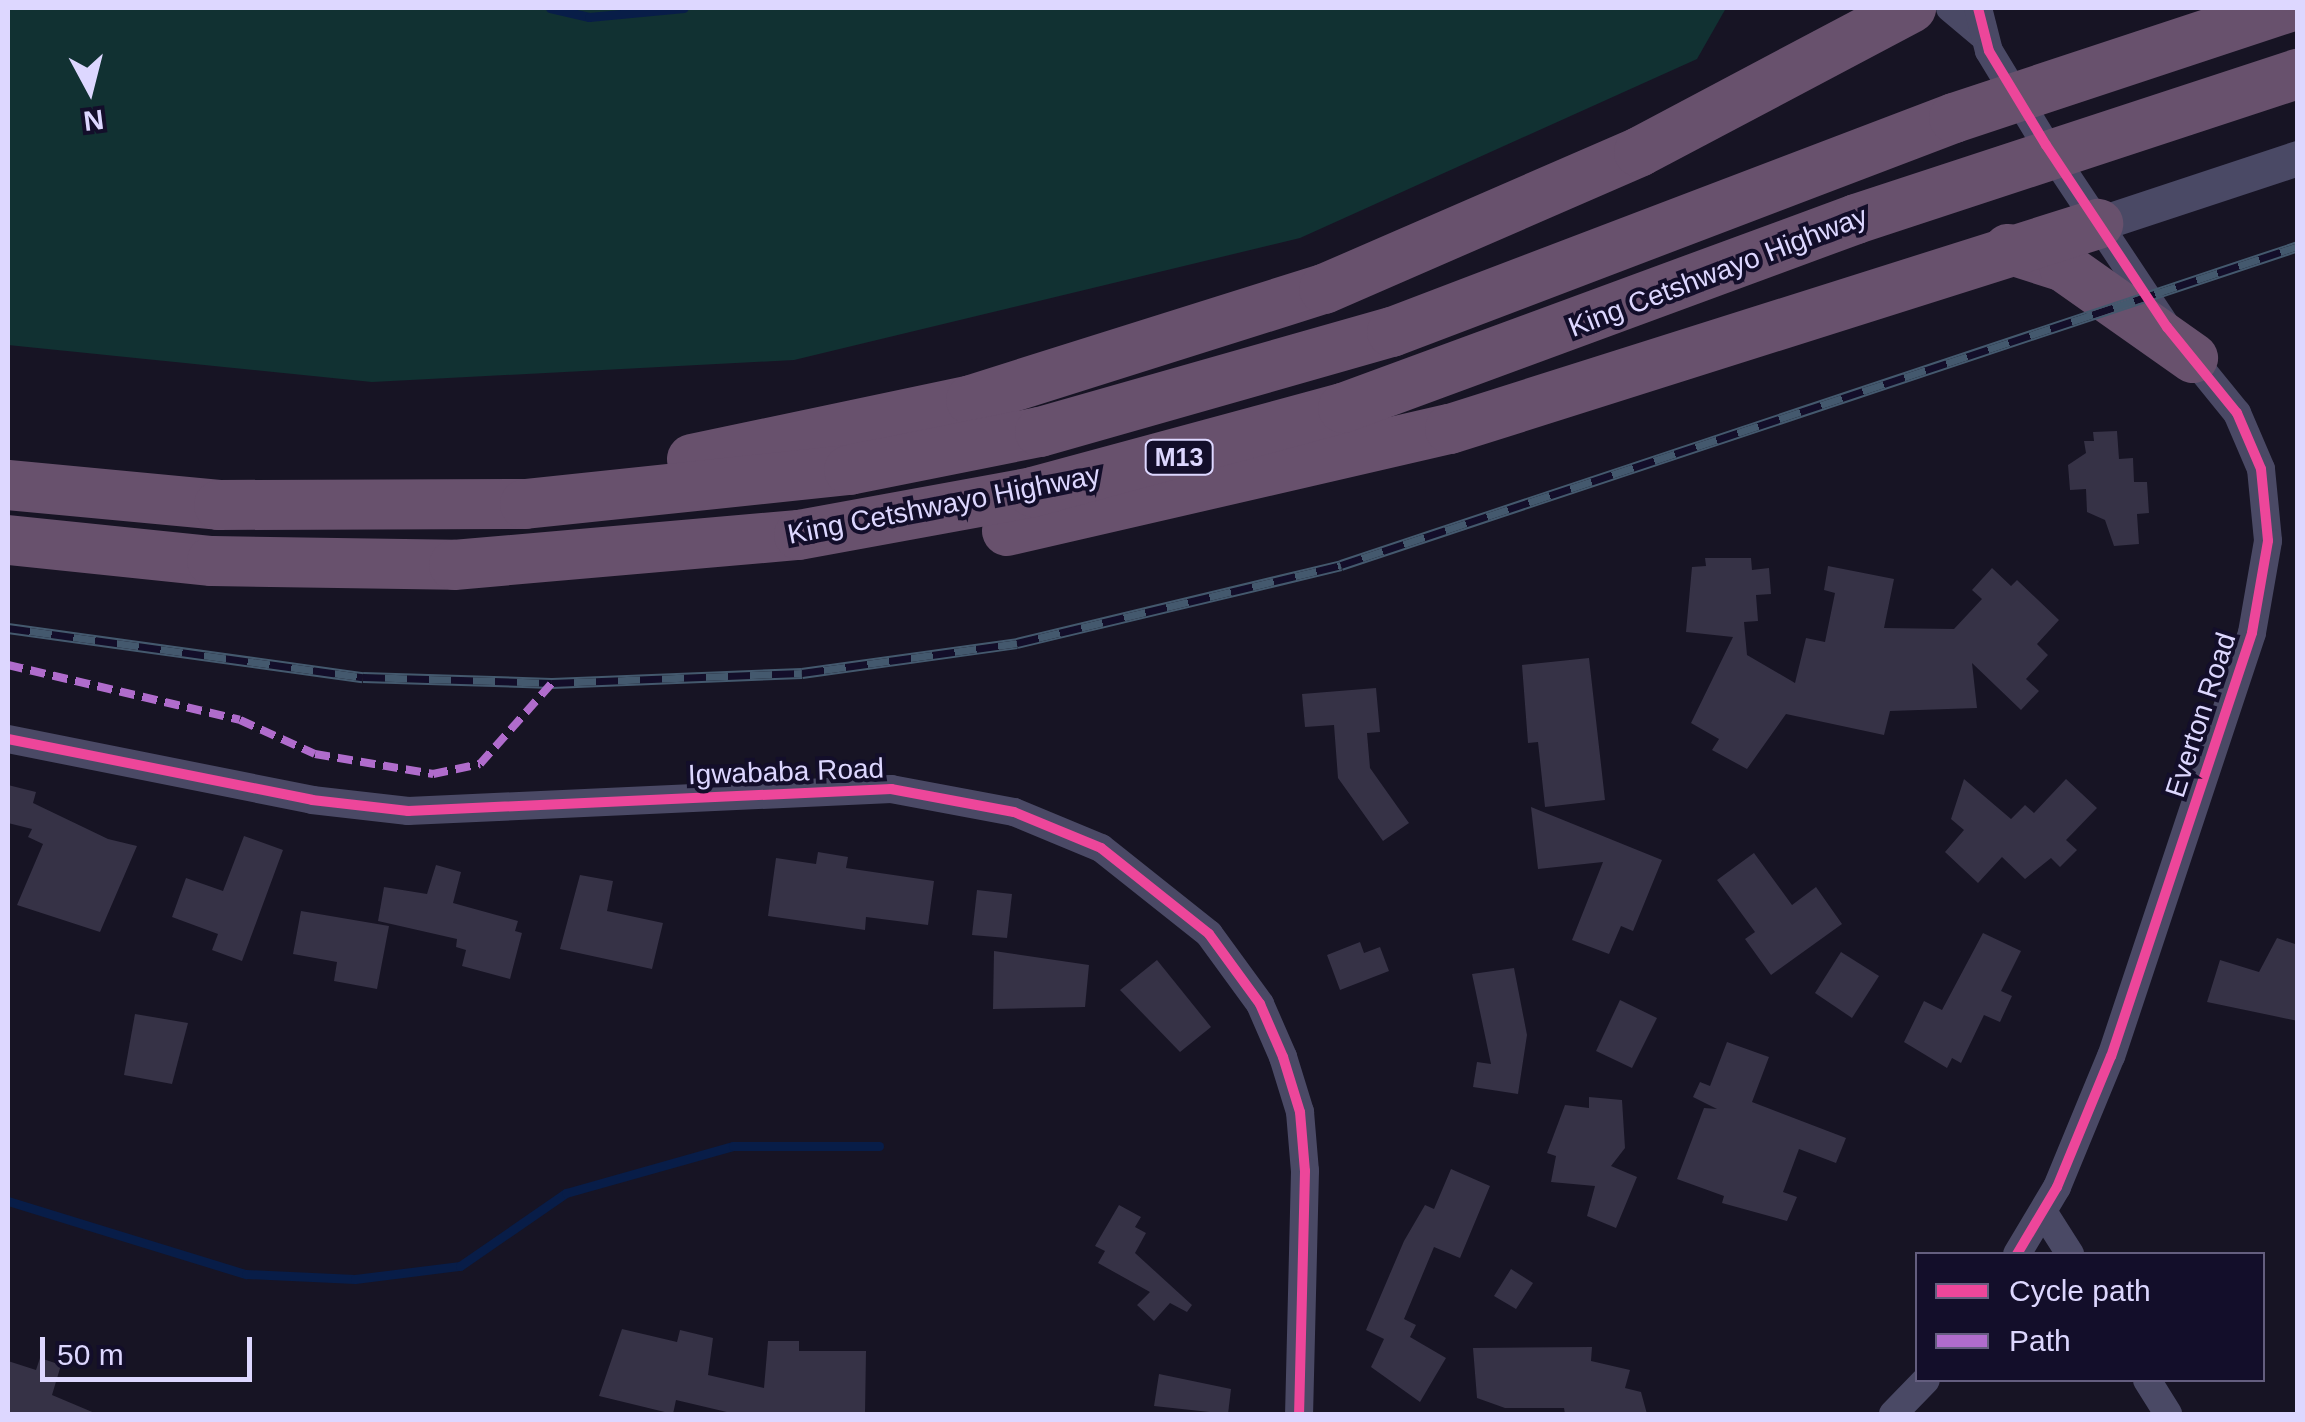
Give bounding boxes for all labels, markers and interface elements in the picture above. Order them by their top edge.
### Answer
north arrow [40,40,140,140]
text: N [82,104,106,137]
street label: King Cetshwayo Highway [1564,199,1872,345]
road number: M13 [1144,437,1214,477]
street label: King Cetshwayo Highway [785,458,1103,552]
street label: Everton Road [2159,628,2243,802]
street label: Igwababa Road [687,752,885,792]
legend [1915,1252,2265,1382]
text: Cycle path [2009,1274,2151,1307]
scale bar [45,1317,258,1379]
text: Path [2009,1324,2071,1357]
text: 50 m [57,1338,124,1371]

